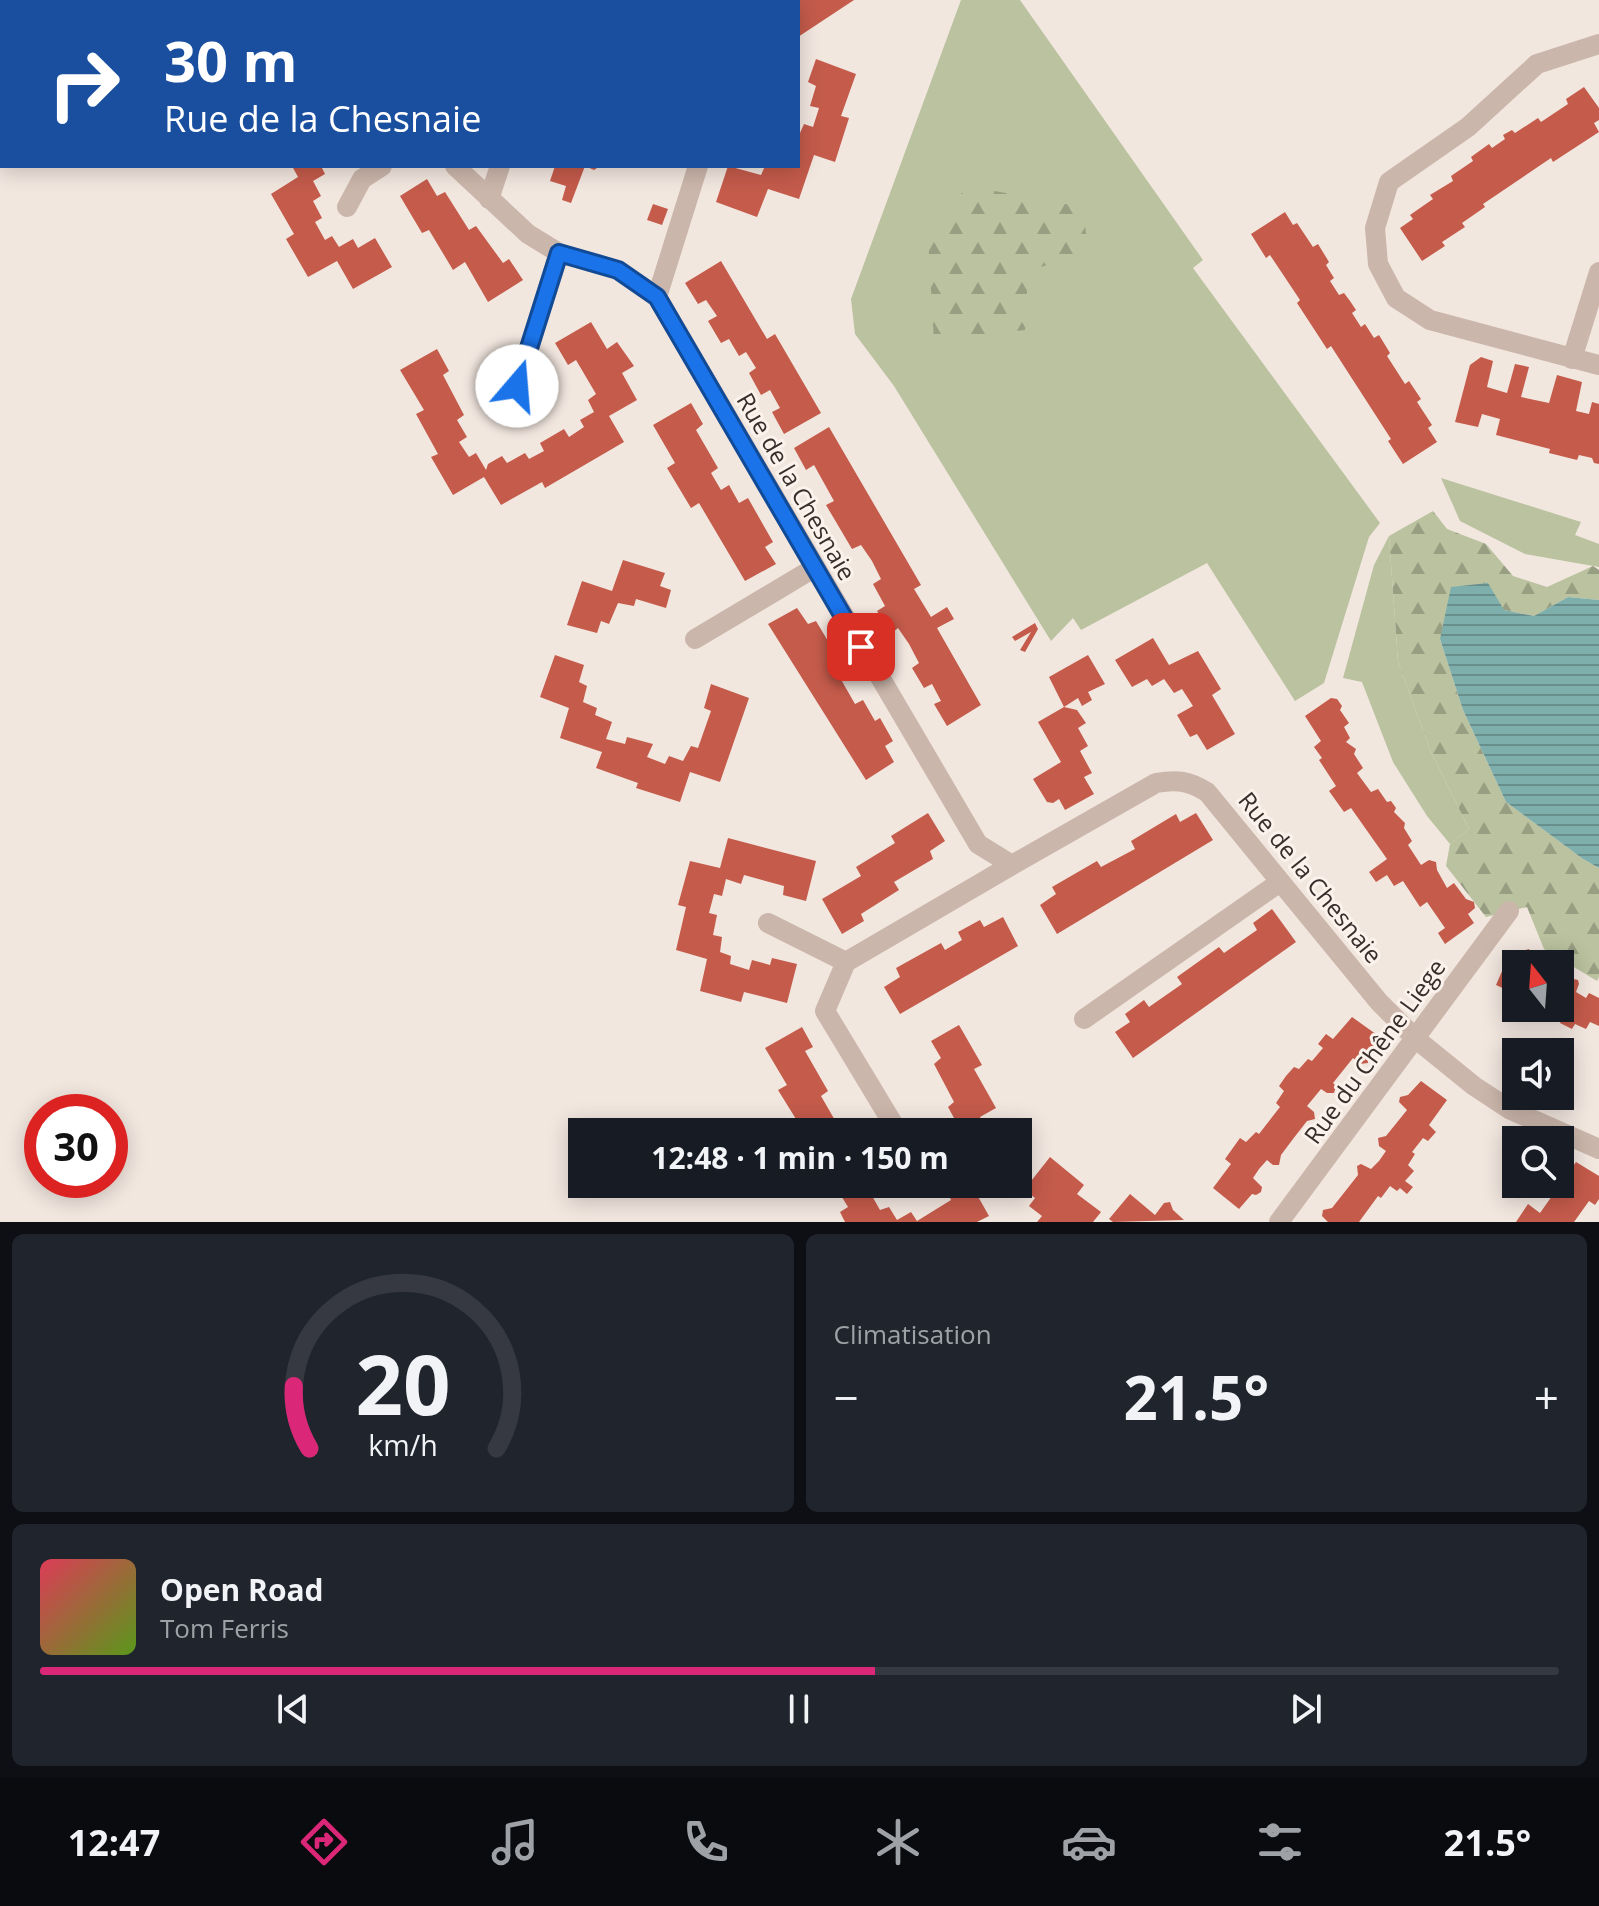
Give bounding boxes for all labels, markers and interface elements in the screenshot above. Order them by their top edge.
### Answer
text: 30 m [164,22,298,98]
icon: right [32,32,136,136]
text: Rue de la Chesnaie [164,94,481,143]
position arrow [475,344,559,428]
street label: Rue de la Chesnaie [730,386,864,586]
pin [827,613,895,681]
icon: arrive [839,625,883,669]
street label: Rue de la Chesnaie [1232,784,1390,970]
north arrow [1502,950,1574,1022]
map controls [1502,950,1574,1198]
street label: Rue du Chêne Liege [1296,952,1452,1150]
button: sound [1502,1038,1574,1110]
speed limit sign: 30 [24,1094,128,1198]
button: search [1502,1126,1574,1198]
text: 12:48 · 1 min · 150 m [651,1137,949,1178]
text: Climatisation [834,1316,992,1352]
text: 20 [355,1326,450,1439]
text: 21.5° [1123,1356,1269,1438]
text: − [834,1367,859,1427]
text: + [1534,1367,1559,1427]
text: km/h [368,1425,437,1464]
text: Open Road [160,1569,324,1610]
text: Tom Ferris [160,1610,289,1646]
icon: previous [271,1687,315,1731]
icon: pause [777,1687,821,1731]
icon: next [1284,1687,1328,1731]
icon: directions [296,1814,352,1870]
icon: music [487,1814,543,1870]
icon: phone [678,1814,734,1870]
icon: climate [870,1814,926,1870]
icon: car [1061,1814,1117,1870]
icon: filters [1252,1814,1308,1870]
text: 12:47 [68,1818,160,1867]
text: 21.5° [1444,1818,1531,1867]

